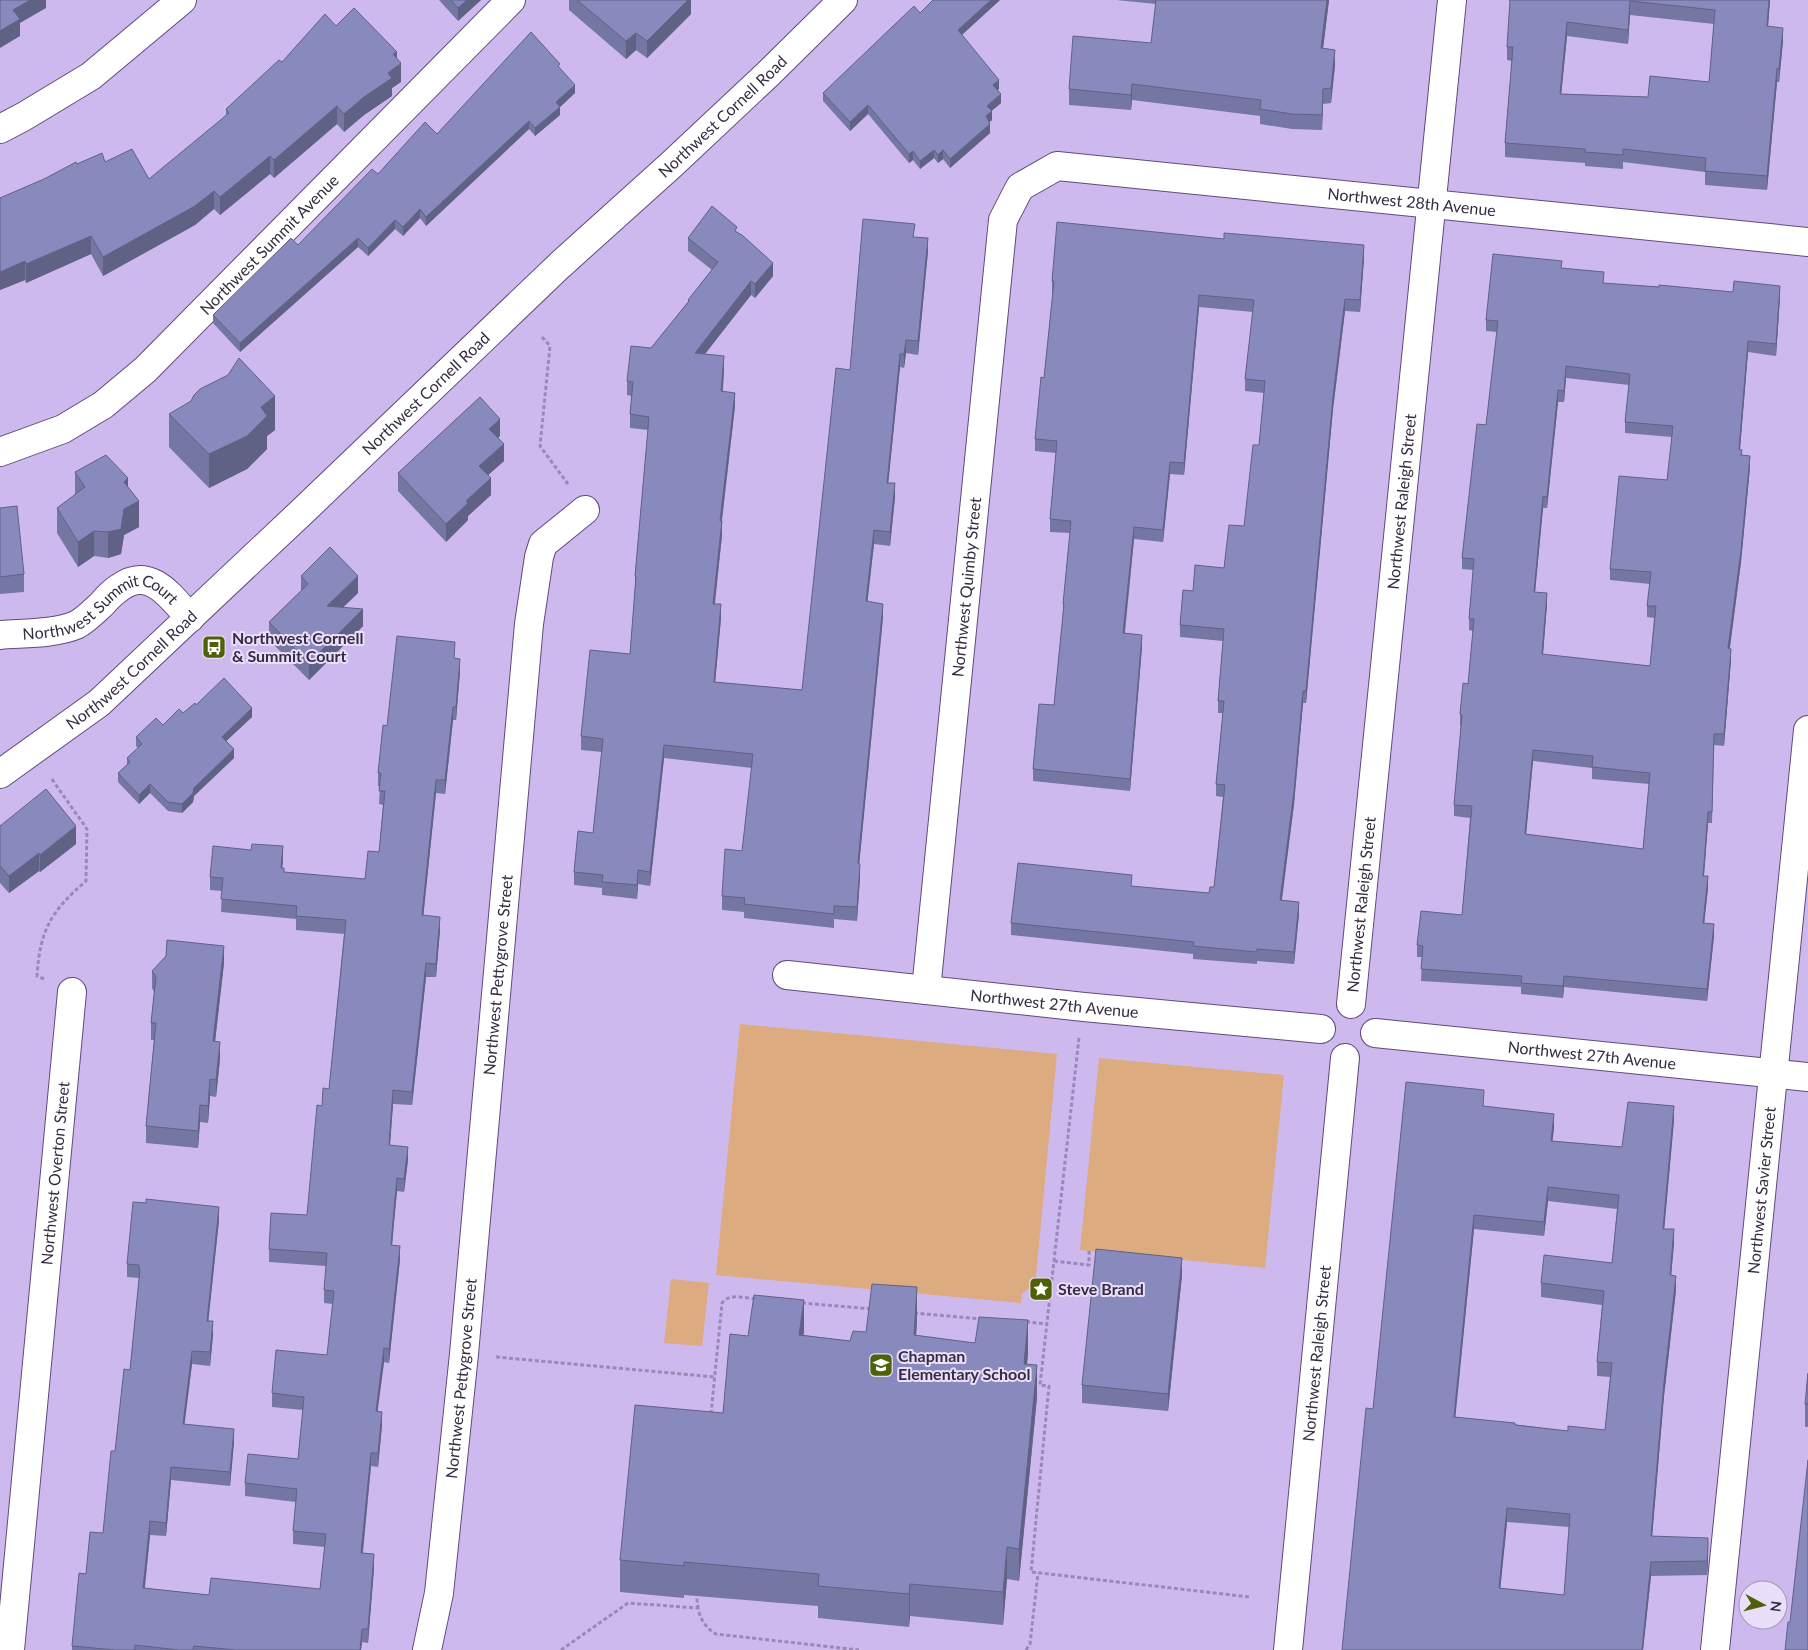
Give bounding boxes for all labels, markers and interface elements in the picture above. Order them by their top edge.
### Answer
street label: Northwest Cornell Road [654,51,790,181]
street label: Northwest Summit Avenue [196,170,342,318]
street label: Northwest 28th Avenue [1327,183,1497,219]
street label: Northwest Cornell Road [358,328,493,458]
street label: Northwest Raleigh Street [1383,412,1419,590]
street label: Northwest Quimby Street [947,496,984,678]
street label: Northwest Summit Court [22,570,183,643]
street label: Northwest Cornell Road [62,606,200,733]
place label: Northwest Cornell & Summit Court [232,628,363,665]
bus stop icon: Northwest Cornell & Summit Court [201,634,227,660]
street label: Northwest Raleigh Street [1342,815,1379,993]
street label: Northwest Pettygrove Street [479,874,516,1076]
street label: Northwest 27th Avenue [969,985,1140,1021]
street label: Northwest 27th Avenue [1507,1037,1677,1073]
street label: Northwest Overton Street [36,1080,73,1266]
street label: Northwest Savier Street [1743,1106,1779,1275]
street label: Northwest Raleigh Street [1298,1264,1334,1442]
place icon: Steve Brand [1028,1276,1054,1302]
street label: Northwest Pettygrove Street [441,1277,480,1479]
place label: Steve Brand [1058,1279,1144,1298]
place label: Chapman Elementary School [898,1346,1030,1383]
school or university icon: Chapman Elementary School [868,1352,894,1378]
north arrow [1738,1580,1788,1630]
text: N [1767,1600,1785,1613]

